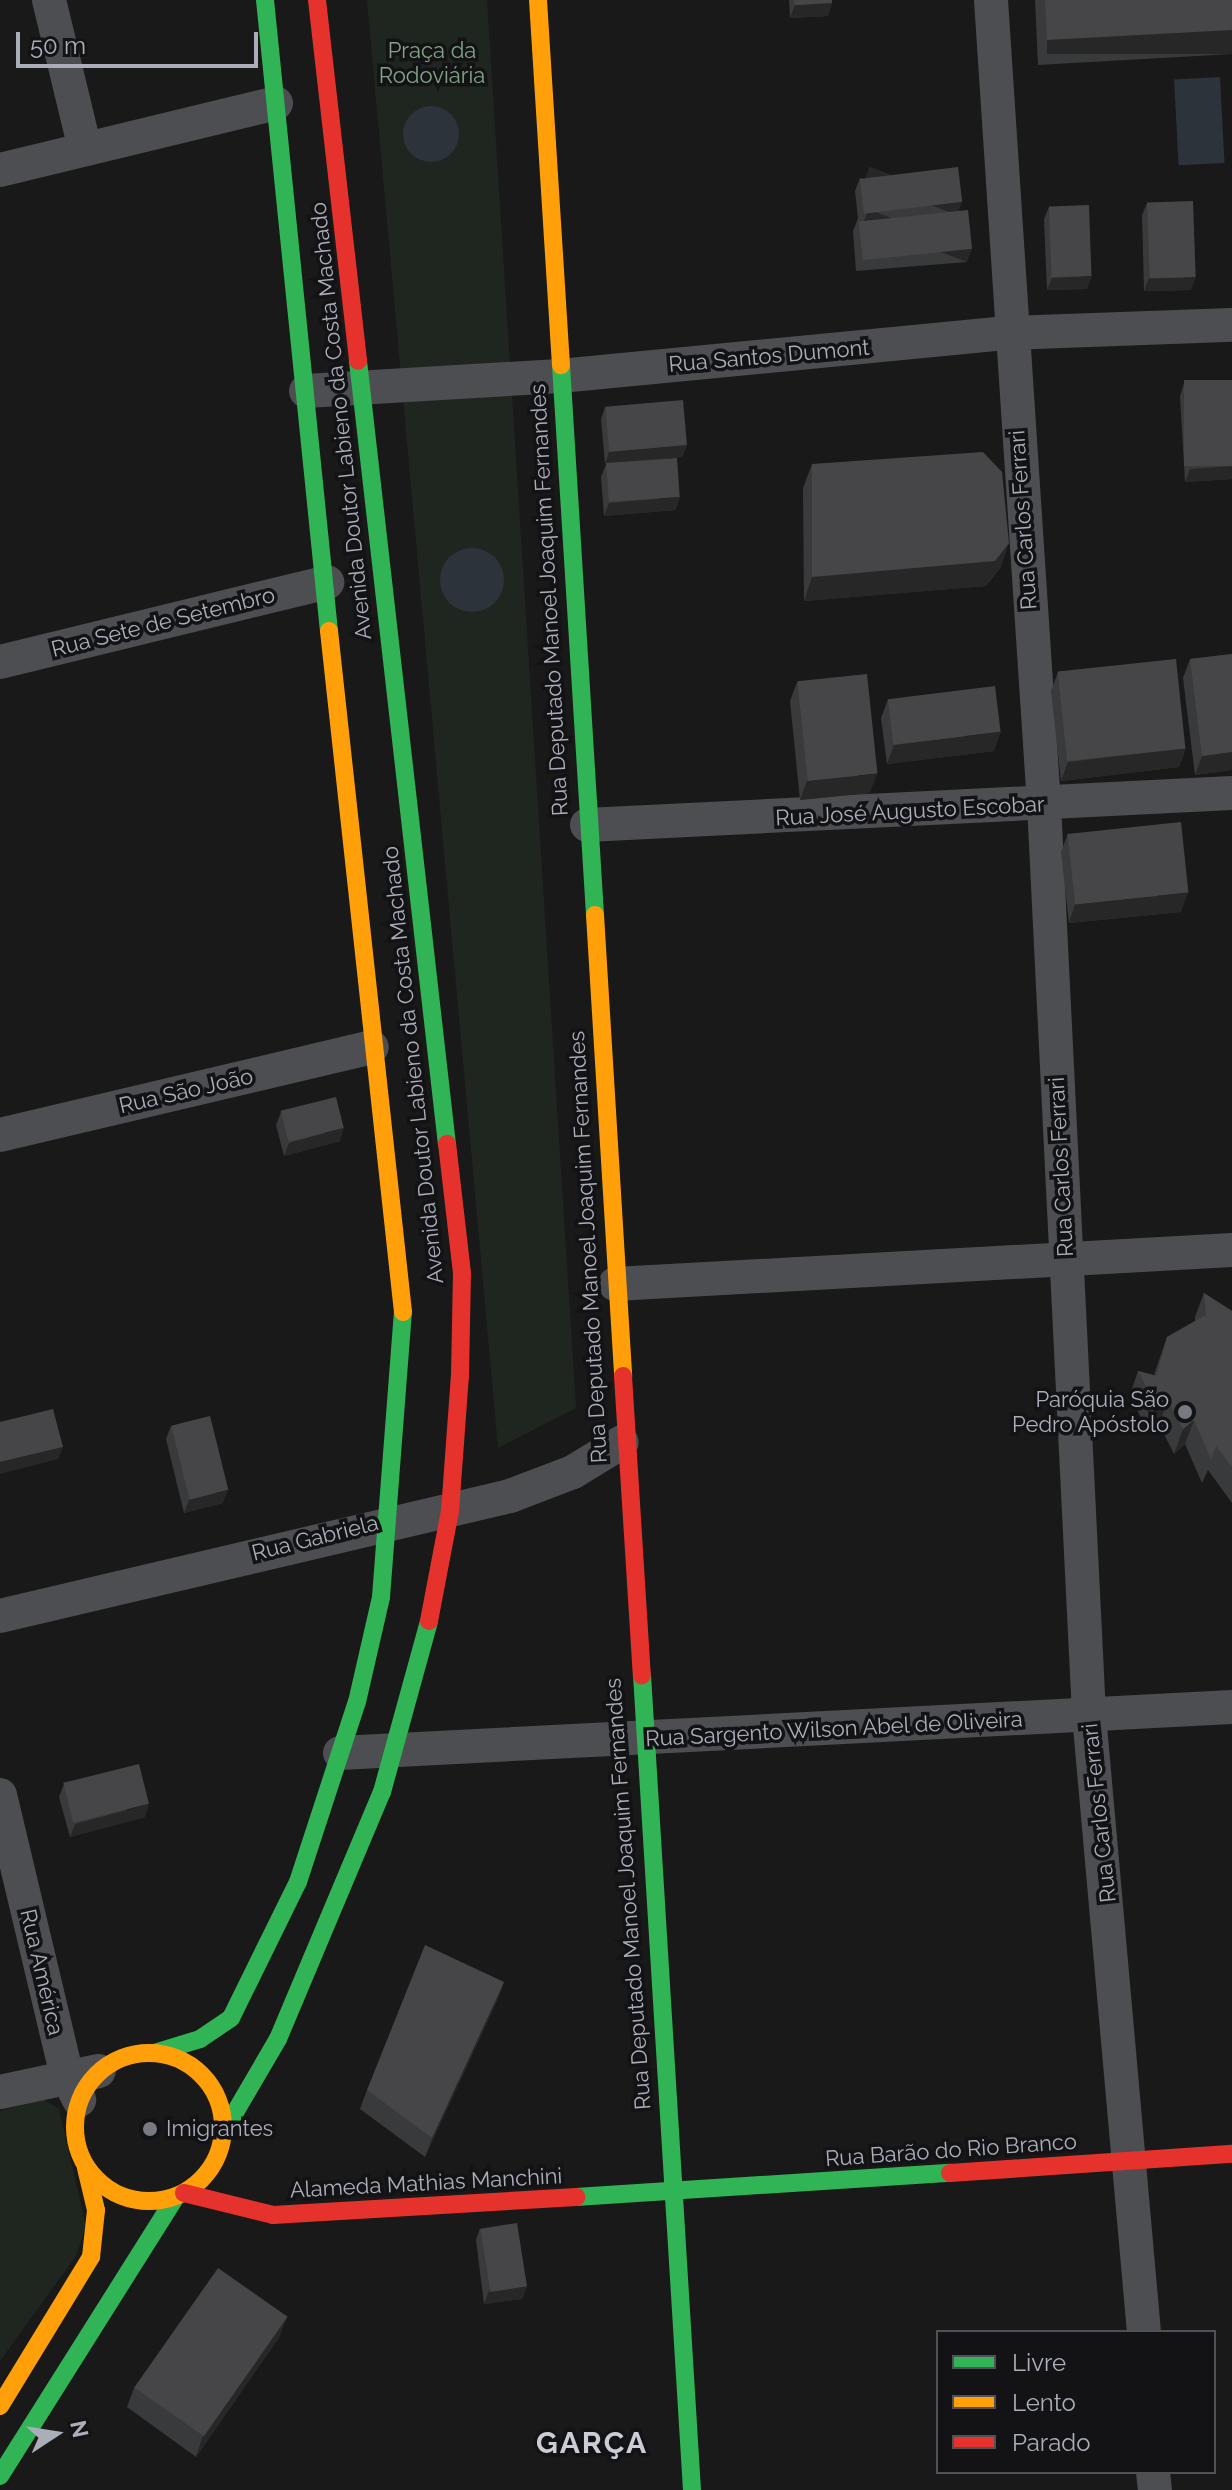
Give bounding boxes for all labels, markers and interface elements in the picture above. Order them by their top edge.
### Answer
scale bar [20,16,262,66]
text: 50 m [30,31,86,60]
park label: Praça da Rodoviária [379,37,485,88]
street label: Avenida Doutor Labieno da Costa Machado [305,201,377,641]
street label: Rua Santos Dumont [667,334,871,378]
street label: Rua Deputado Manoel Joaquim Fernandes [524,383,574,817]
street label: Rua Carlos Ferrari [1004,429,1042,611]
street label: Rua Sete de Setembro [48,581,278,663]
street label: Rua José Augusto Escobar [774,791,1046,831]
street label: Avenida Doutor Labieno da Costa Machado [377,845,449,1285]
street label: Rua Deputado Manoel Joaquim Fernandes [563,1030,613,1464]
street label: Rua São João [116,1063,256,1119]
street label: Rua Carlos Ferrari [1043,1076,1079,1258]
place label: Paróquia São Pedro Apóstolo [1011,1386,1169,1438]
marker: Paróquia São Pedro Apóstolo [1176,1403,1194,1421]
street label: Rua Gabriela [249,1510,381,1566]
street label: Rua Deputado Manoel Joaquim Fernandes [600,1677,656,2111]
street label: Rua Sargento Wilson Abel de Oliveira [644,1706,1024,1752]
street label: Rua Carlos Ferrari [1076,1722,1122,1904]
street label: Rua América [15,1906,69,2038]
place label: Imigrantes [166,2116,273,2142]
marker: Imigrantes [141,2120,159,2138]
street label: Rua Barão do Rio Branco [824,2128,1078,2172]
street label: Alameda Mathias Manchini [289,2163,563,2203]
legend [936,2330,1216,2474]
text: Livre [1012,2348,1066,2377]
text: Lento [1012,2388,1076,2417]
north arrow [16,2394,96,2474]
text: N [65,2418,94,2440]
district label: GARÇA [536,2425,648,2461]
text: Parado [1012,2428,1091,2457]

